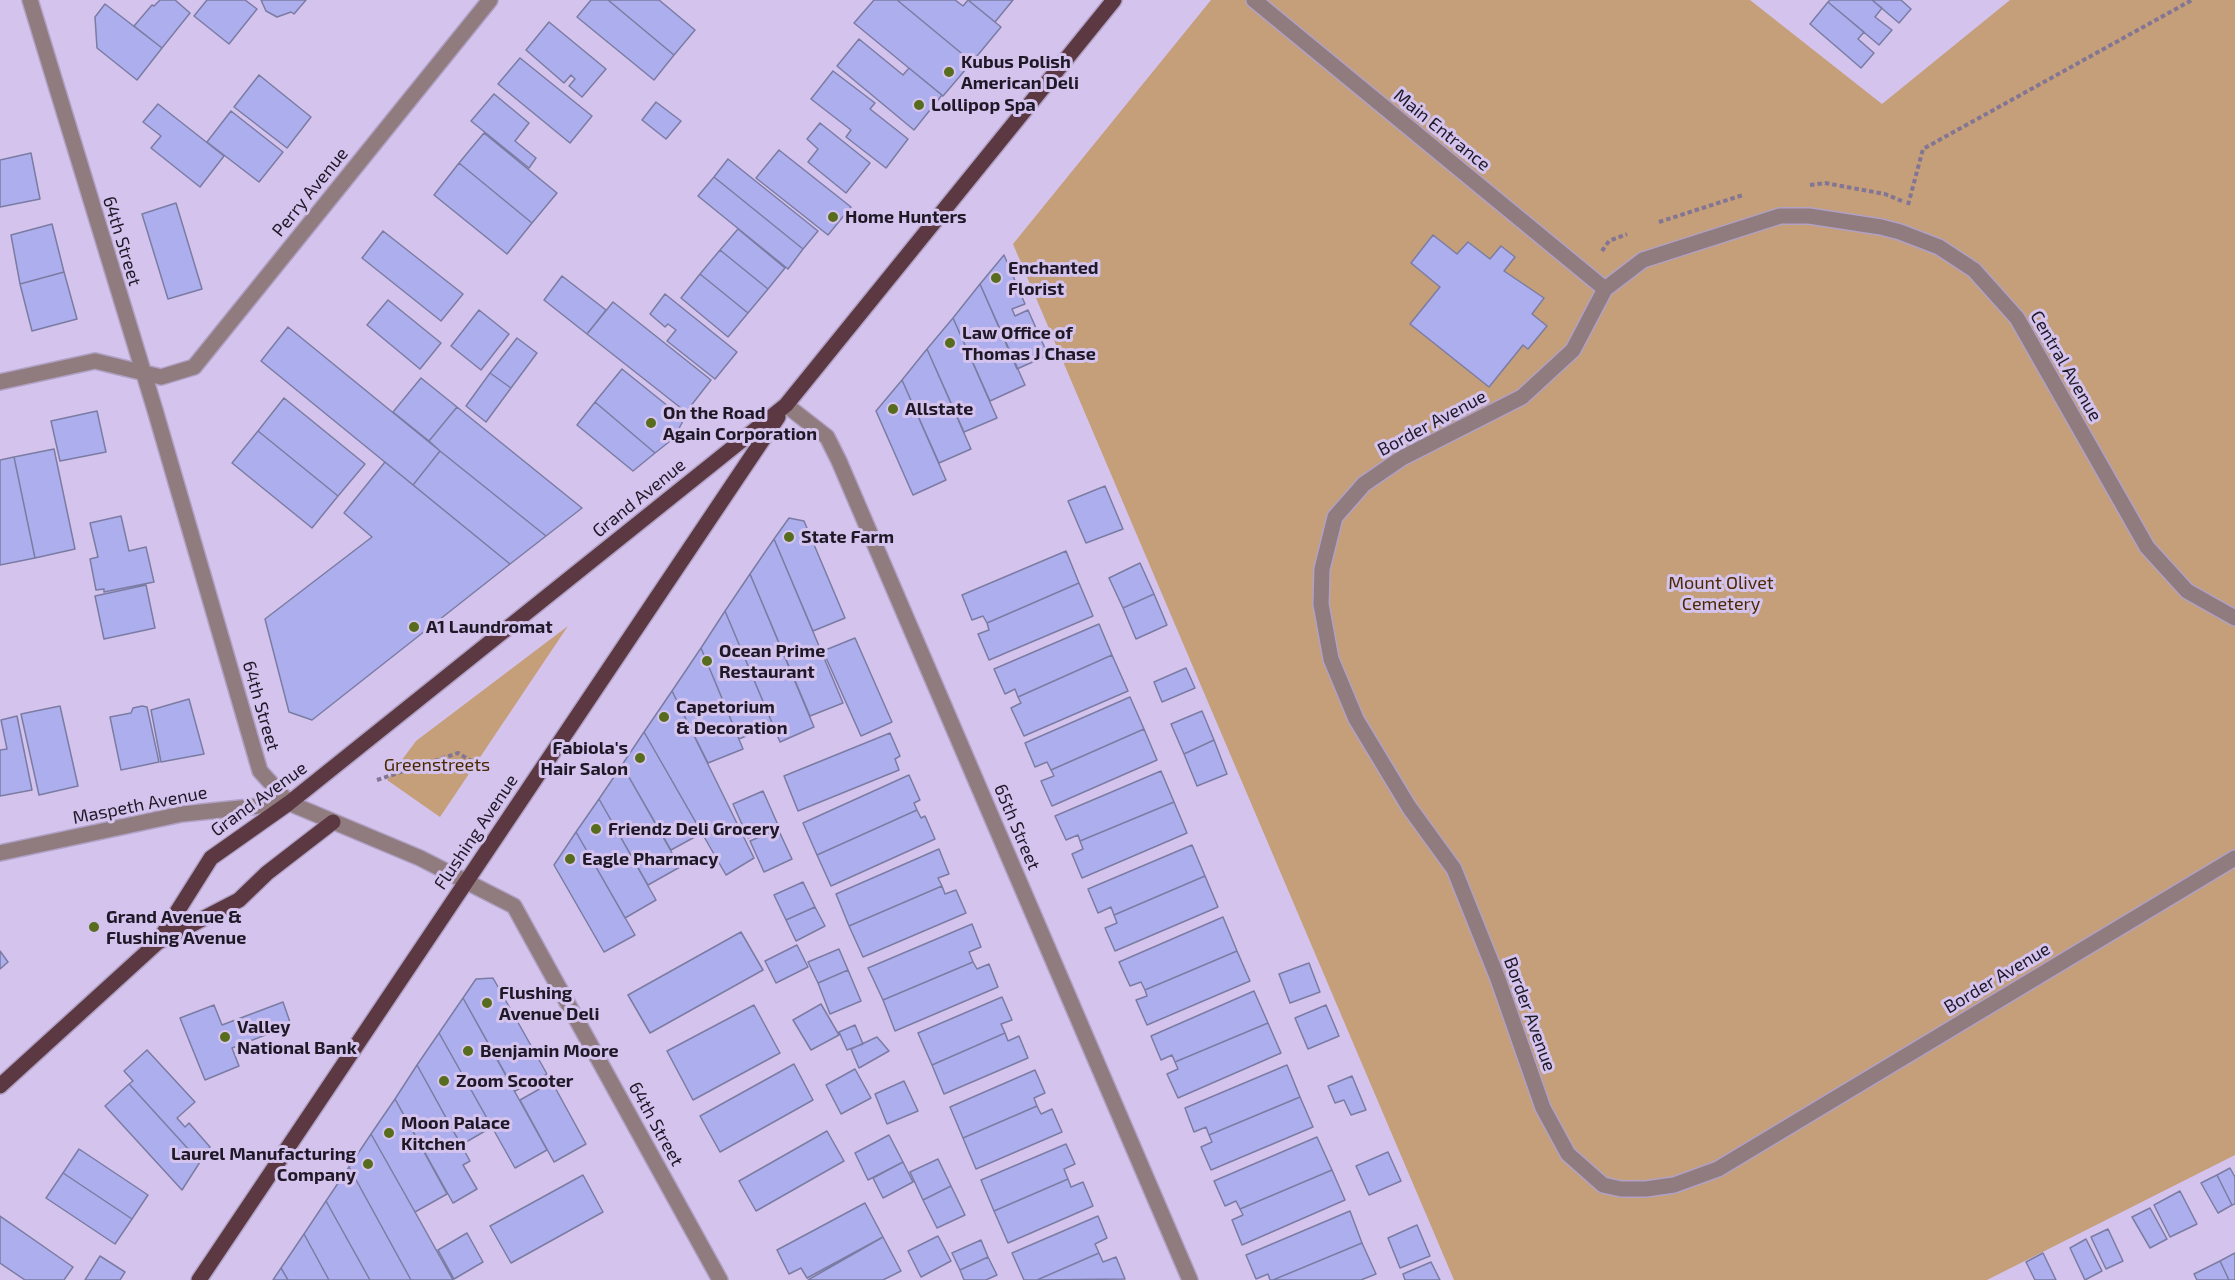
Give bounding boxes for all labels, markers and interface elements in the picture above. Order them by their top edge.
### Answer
place label: Kubus Polish American Deli [961,51,1079,94]
marker: Kubus Polish American Deli [942,65,956,79]
street label: Main Entrance [1389,85,1495,175]
place label: Lollipop Spa [931,94,1036,116]
marker: Lollipop Spa [912,98,926,112]
street label: Perry Avenue [267,143,353,241]
street label: 64th Street [98,194,146,288]
place label: Home Hunters [845,206,967,228]
marker: Home Hunters [826,210,840,224]
place label: Enchanted Florist [1008,257,1099,300]
marker: Enchanted Florist [989,271,1003,285]
street label: Central Avenue [2026,307,2106,425]
place label: Law Office of Thomas J Chase [962,322,1096,364]
marker: Law Office of Thomas J Chase [943,336,957,350]
street label: Border Avenue [1374,385,1490,461]
place label: Allstate [905,398,973,420]
place label: On the Road Again Corporation [663,402,817,444]
marker: Allstate [886,402,900,416]
marker: On the Road Again Corporation [644,416,658,430]
street label: Grand Avenue [588,454,690,542]
place label: State Farm [801,526,894,548]
marker: State Farm [782,530,796,544]
park label: Mount Olivet Cemetery [1668,572,1774,614]
place label: A1 Laundromat [426,616,553,638]
marker: A1 Laundromat [407,620,421,634]
place label: Ocean Prime Restaurant [719,640,825,682]
marker: Ocean Prime Restaurant [700,654,714,668]
street label: 64th Street [238,658,284,754]
place label: Capetorium & Decoration [676,696,787,738]
marker: Capetorium & Decoration [657,710,671,724]
place label: Fabiola's Hair Salon [541,737,628,780]
marker: Fabiola's Hair Salon [633,751,647,765]
park label: Greenstreets [384,754,490,776]
street label: Grand Avenue [207,757,311,841]
street label: Flushing Avenue [430,770,522,894]
street label: Maspeth Avenue [71,781,209,829]
street label: 65th Street [989,781,1045,873]
place label: Friendz Deli Grocery [608,818,780,840]
marker: Friendz Deli Grocery [589,822,603,836]
place label: Eagle Pharmacy [582,848,718,870]
marker: Eagle Pharmacy [563,852,577,866]
place label: Grand Avenue & Flushing Avenue [106,906,246,948]
marker: Grand Avenue & Flushing Avenue [87,920,101,934]
street label: Border Avenue [1940,938,2054,1018]
street label: Border Avenue [1499,954,1561,1074]
place label: Flushing Avenue Deli [499,982,599,1024]
marker: Flushing Avenue Deli [480,996,494,1010]
place label: Valley National Bank [237,1016,357,1058]
marker: Valley National Bank [218,1030,232,1044]
place label: Benjamin Moore [480,1040,619,1062]
marker: Benjamin Moore [461,1044,475,1058]
place label: Zoom Scooter [456,1070,574,1092]
marker: Zoom Scooter [437,1074,451,1088]
street label: 64th Street [624,1078,688,1170]
place label: Moon Palace Kitchen [401,1112,510,1154]
marker: Moon Palace Kitchen [382,1126,396,1140]
place label: Laurel Manufacturing Company [171,1143,356,1186]
marker: Laurel Manufacturing Company [361,1157,375,1171]

